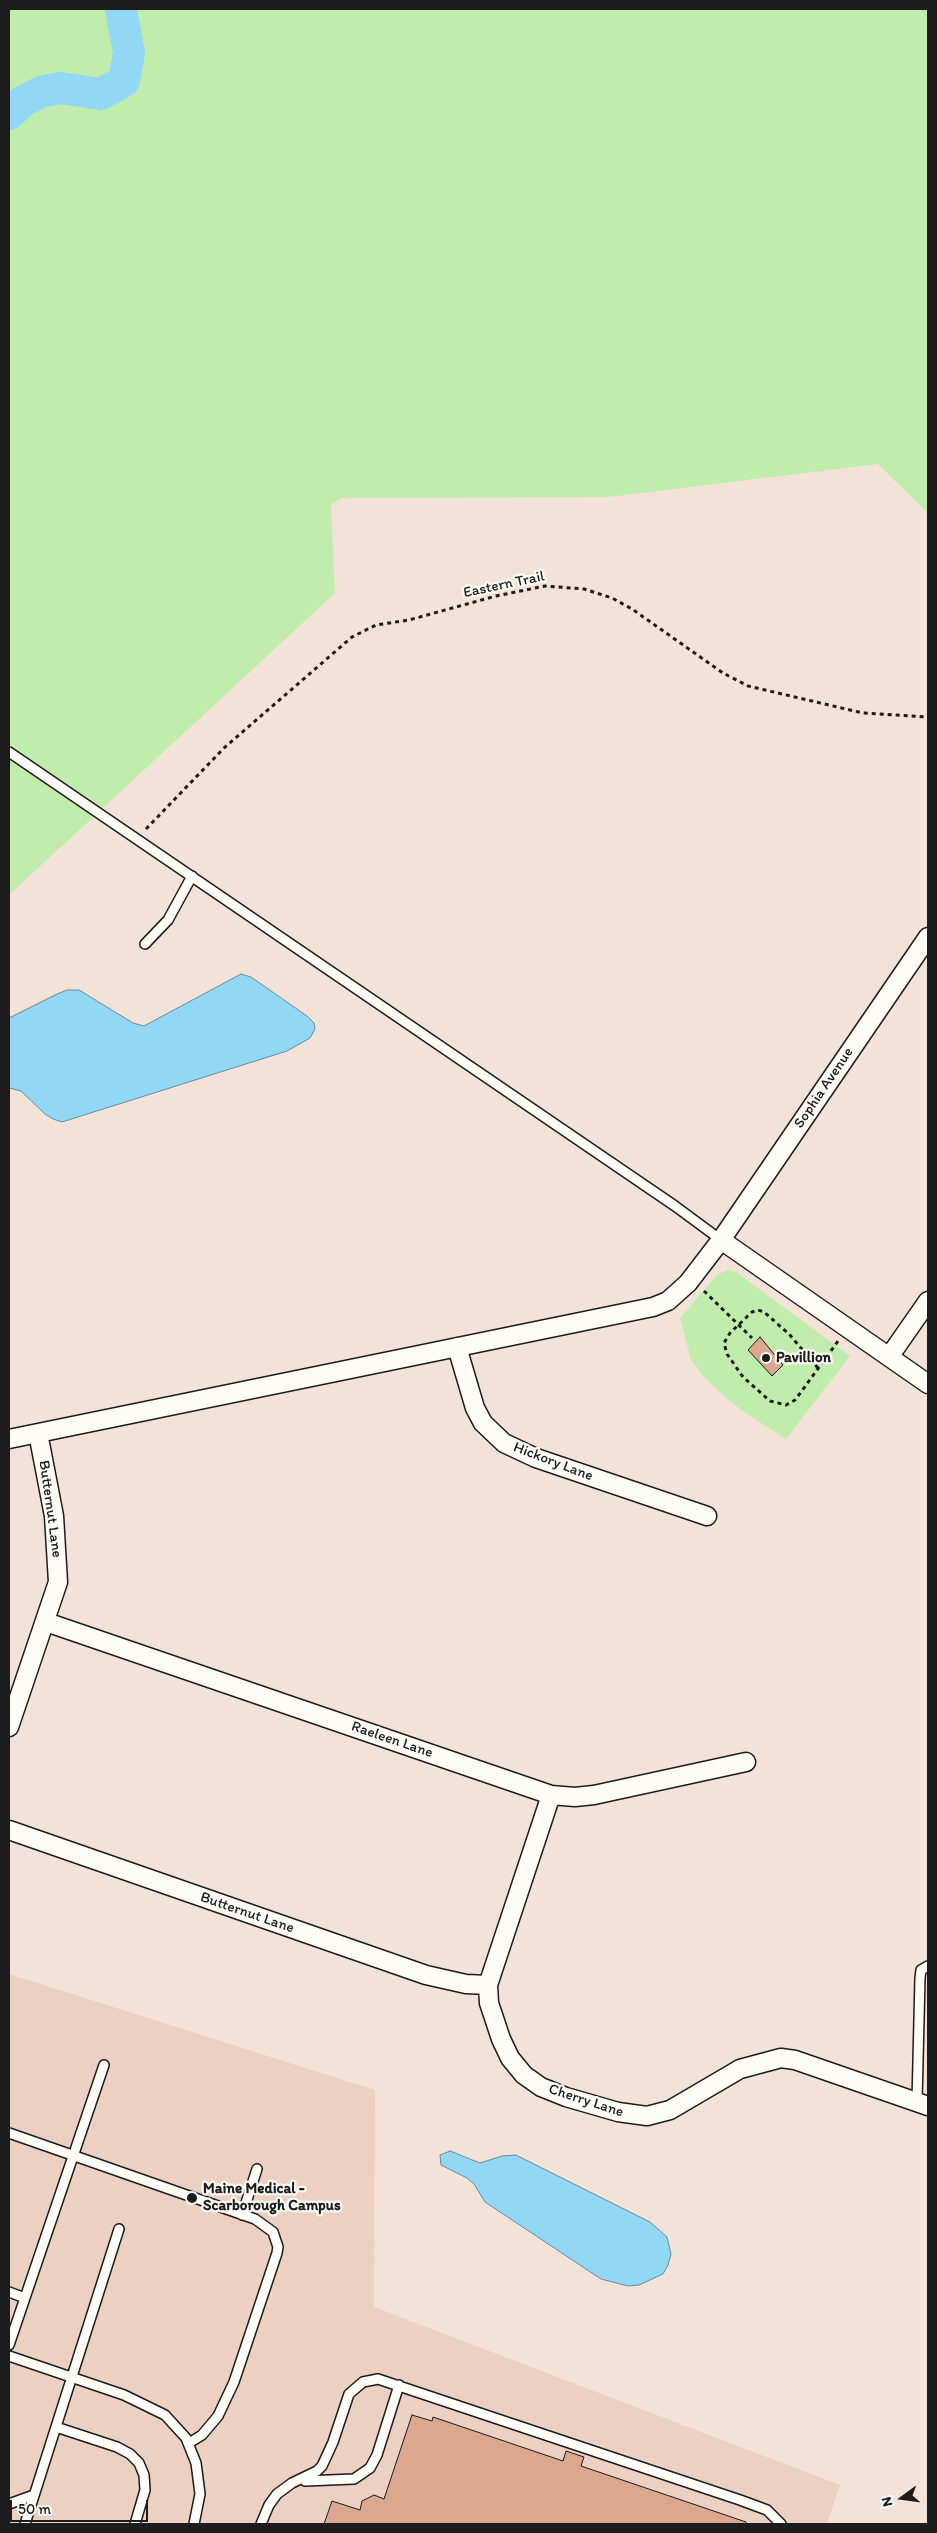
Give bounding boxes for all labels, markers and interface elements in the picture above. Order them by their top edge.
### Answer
street label: Eastern Trail [462,568,546,602]
street label: Sophia Avenue [790,1044,858,1132]
place label: Pavillion [776,1349,831,1367]
marker: Pavillion [760,1352,772,1364]
street label: Hickory Lane [511,1439,595,1485]
street label: Butternut Lane [34,1459,66,1559]
street label: Raeleen Lane [349,1718,435,1762]
street label: Butternut Lane [198,1889,296,1937]
street label: Cherry Lane [546,2080,626,2122]
place label: Maine Medical - Scarborough Campus [203,2180,341,2215]
marker: Maine Medical - Scarborough Campus [185,2191,199,2205]
north arrow [877,2473,927,2523]
scale bar [12,2490,150,2522]
text: N [878,2495,896,2508]
text: 50 m [18,2500,51,2518]

